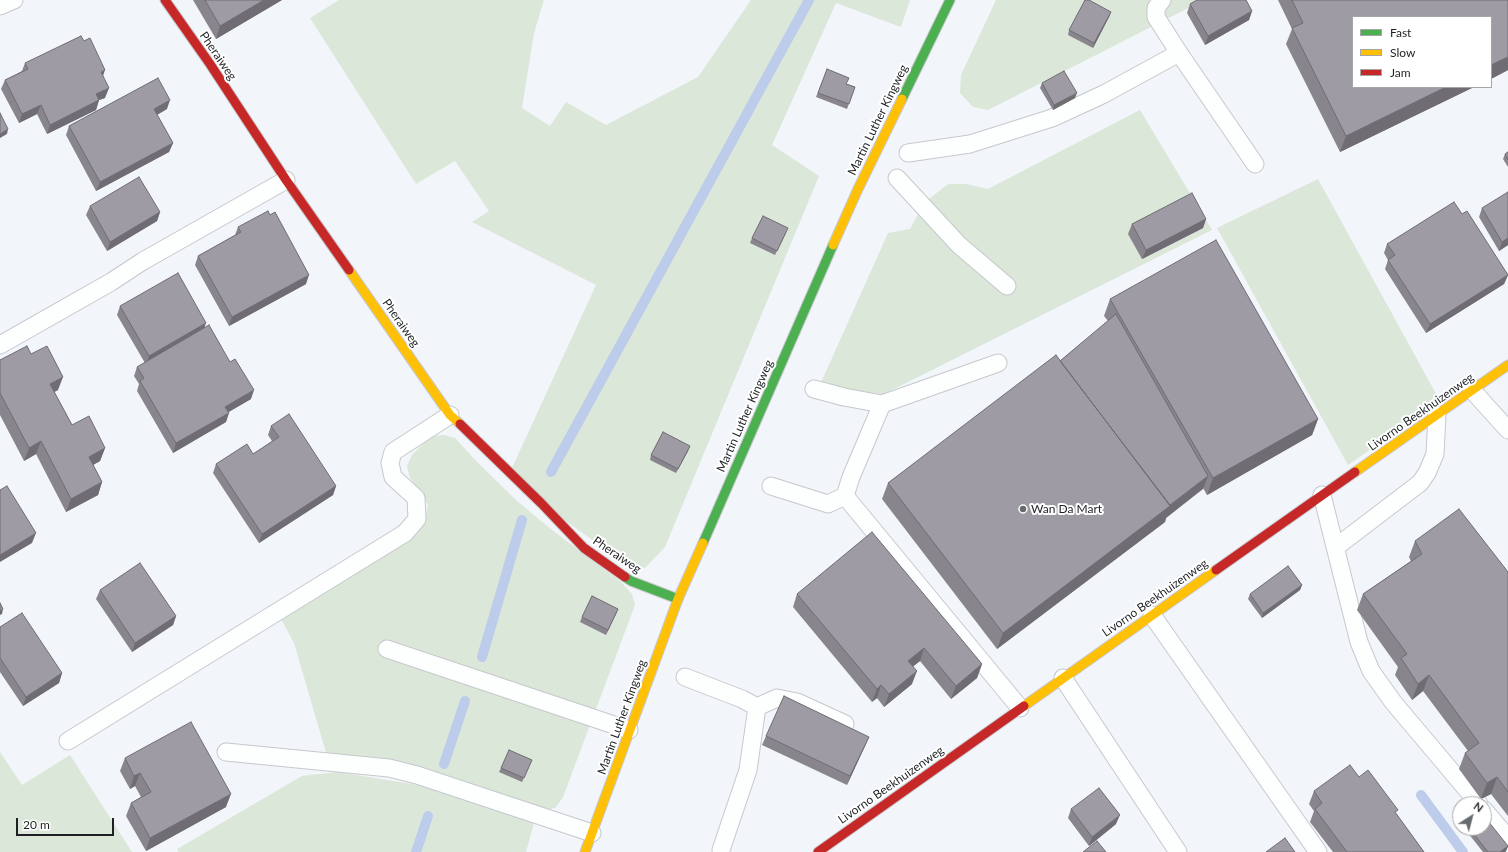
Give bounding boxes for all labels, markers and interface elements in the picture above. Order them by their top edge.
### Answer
legend [1352,16,1492,88]
text: Fast [1390,25,1411,40]
street label: Pheraiweg [197,29,239,83]
text: Slow [1390,45,1415,60]
street label: Martin Luther Kingweg [845,62,911,178]
text: Jam [1390,65,1411,80]
street label: Pheraiweg [379,296,423,350]
street label: Martin Luther Kingweg [714,358,776,474]
street label: Livorno Beekhuizenweg [1365,370,1477,454]
place label: Wan Da Mart [1031,502,1102,516]
marker: Wan Da Mart [1018,504,1028,514]
street label: Pheraiweg [590,534,644,576]
street label: Livorno Beekhuizenweg [1099,556,1211,640]
street label: Martin Luther Kingweg [594,657,650,777]
street label: Livorno Beekhuizenweg [835,743,947,827]
north arrow [1452,796,1492,836]
text: N [1472,799,1486,814]
scale bar [18,810,116,836]
text: 20 m [23,817,50,832]

